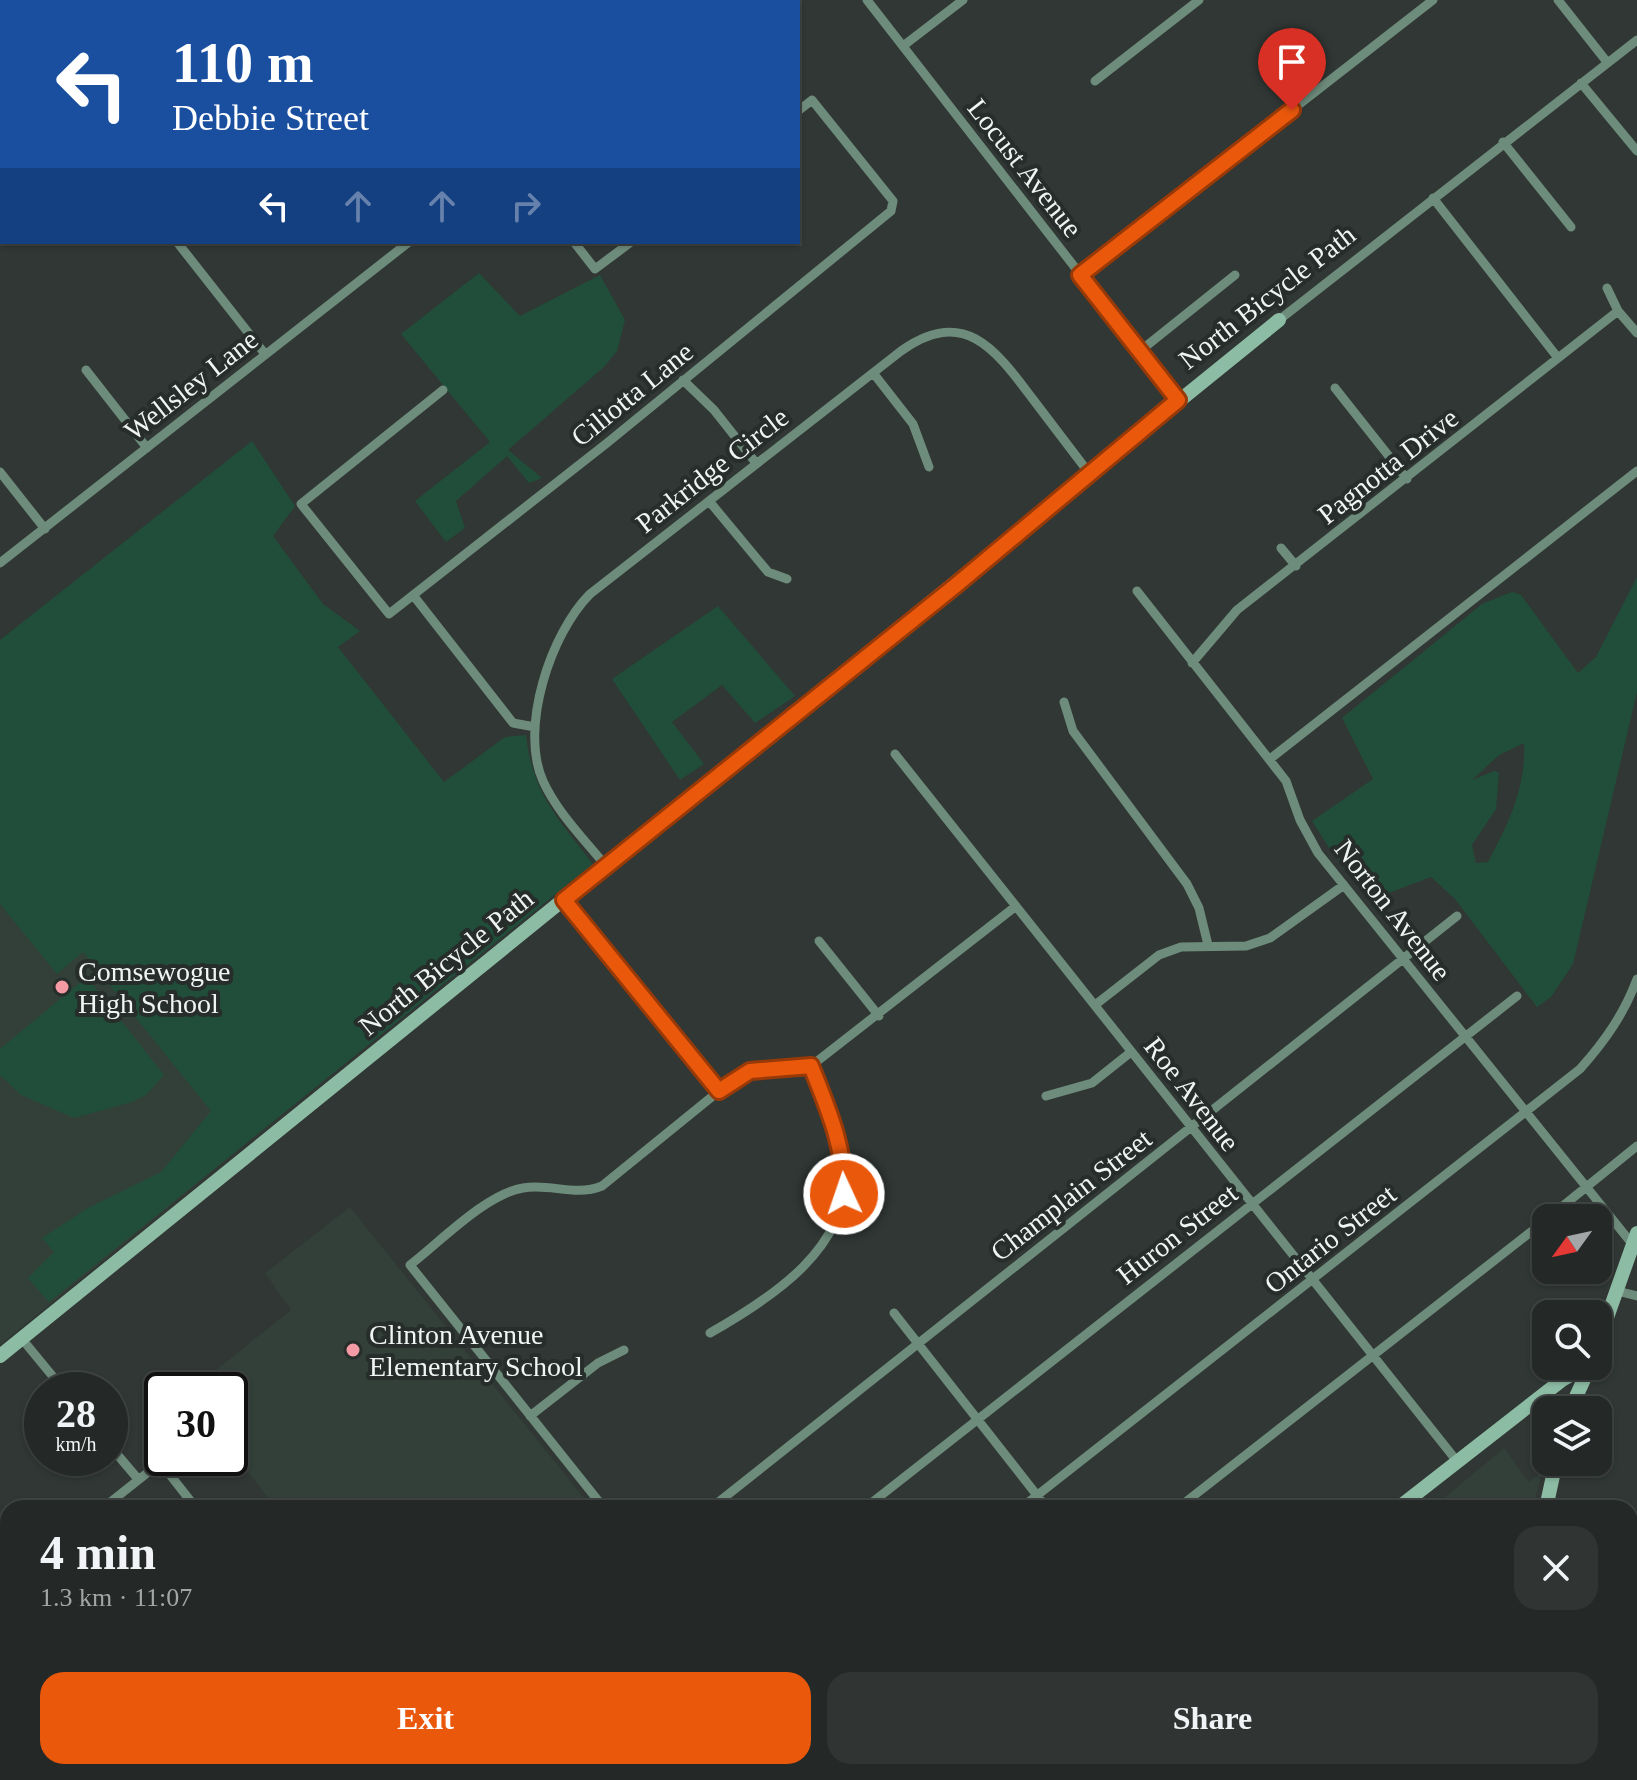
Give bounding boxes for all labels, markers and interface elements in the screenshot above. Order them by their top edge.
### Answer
pin [1258,28,1326,110]
icon: left [40,32,144,136]
text: 110 m [172,32,314,94]
icon: arrive [1270,40,1314,84]
street label: Locust Avenue [961,93,1089,243]
text: Debbie Street [172,98,369,138]
icon: left [252,184,296,228]
icon: ahead [336,184,380,228]
icon: ahead [420,184,464,228]
icon: right [504,184,548,228]
street label: North Bicycle Path [1173,219,1361,375]
street label: Wellsley Lane [118,323,264,447]
street label: Ciliotta Lane [565,336,699,452]
street label: Parkridge Circle [630,401,794,539]
street label: Pagnotta Drive [1312,402,1464,530]
street label: Norton Avenue [1329,834,1457,986]
street label: North Bicycle Path [353,882,539,1042]
place label: Comsewogue High School [78,956,230,1019]
marker: Comsewogue High School [53,978,71,996]
street label: Roe Avenue [1138,1031,1246,1157]
street label: Champlain Street [985,1123,1158,1267]
position arrow [802,1152,886,1236]
street label: Huron Street [1111,1177,1243,1290]
street label: Ontario Street [1258,1178,1402,1300]
north arrow [1532,1204,1612,1284]
map controls [1532,1204,1612,1476]
button: search [1532,1300,1612,1380]
place label: Clinton Avenue Elementary School [369,1319,583,1382]
marker: Clinton Avenue Elementary School [344,1341,362,1359]
speed limit sign: 30 [144,1372,248,1476]
text: 28 [56,1391,96,1436]
button: layers [1532,1396,1612,1476]
text: km/h [55,1433,97,1455]
text: 4 min [40,1526,156,1579]
button: close [1514,1526,1598,1610]
text: 1.3 km · 11:07 [40,1583,192,1612]
button: Exit [40,1672,811,1764]
button: Share [827,1672,1598,1764]

